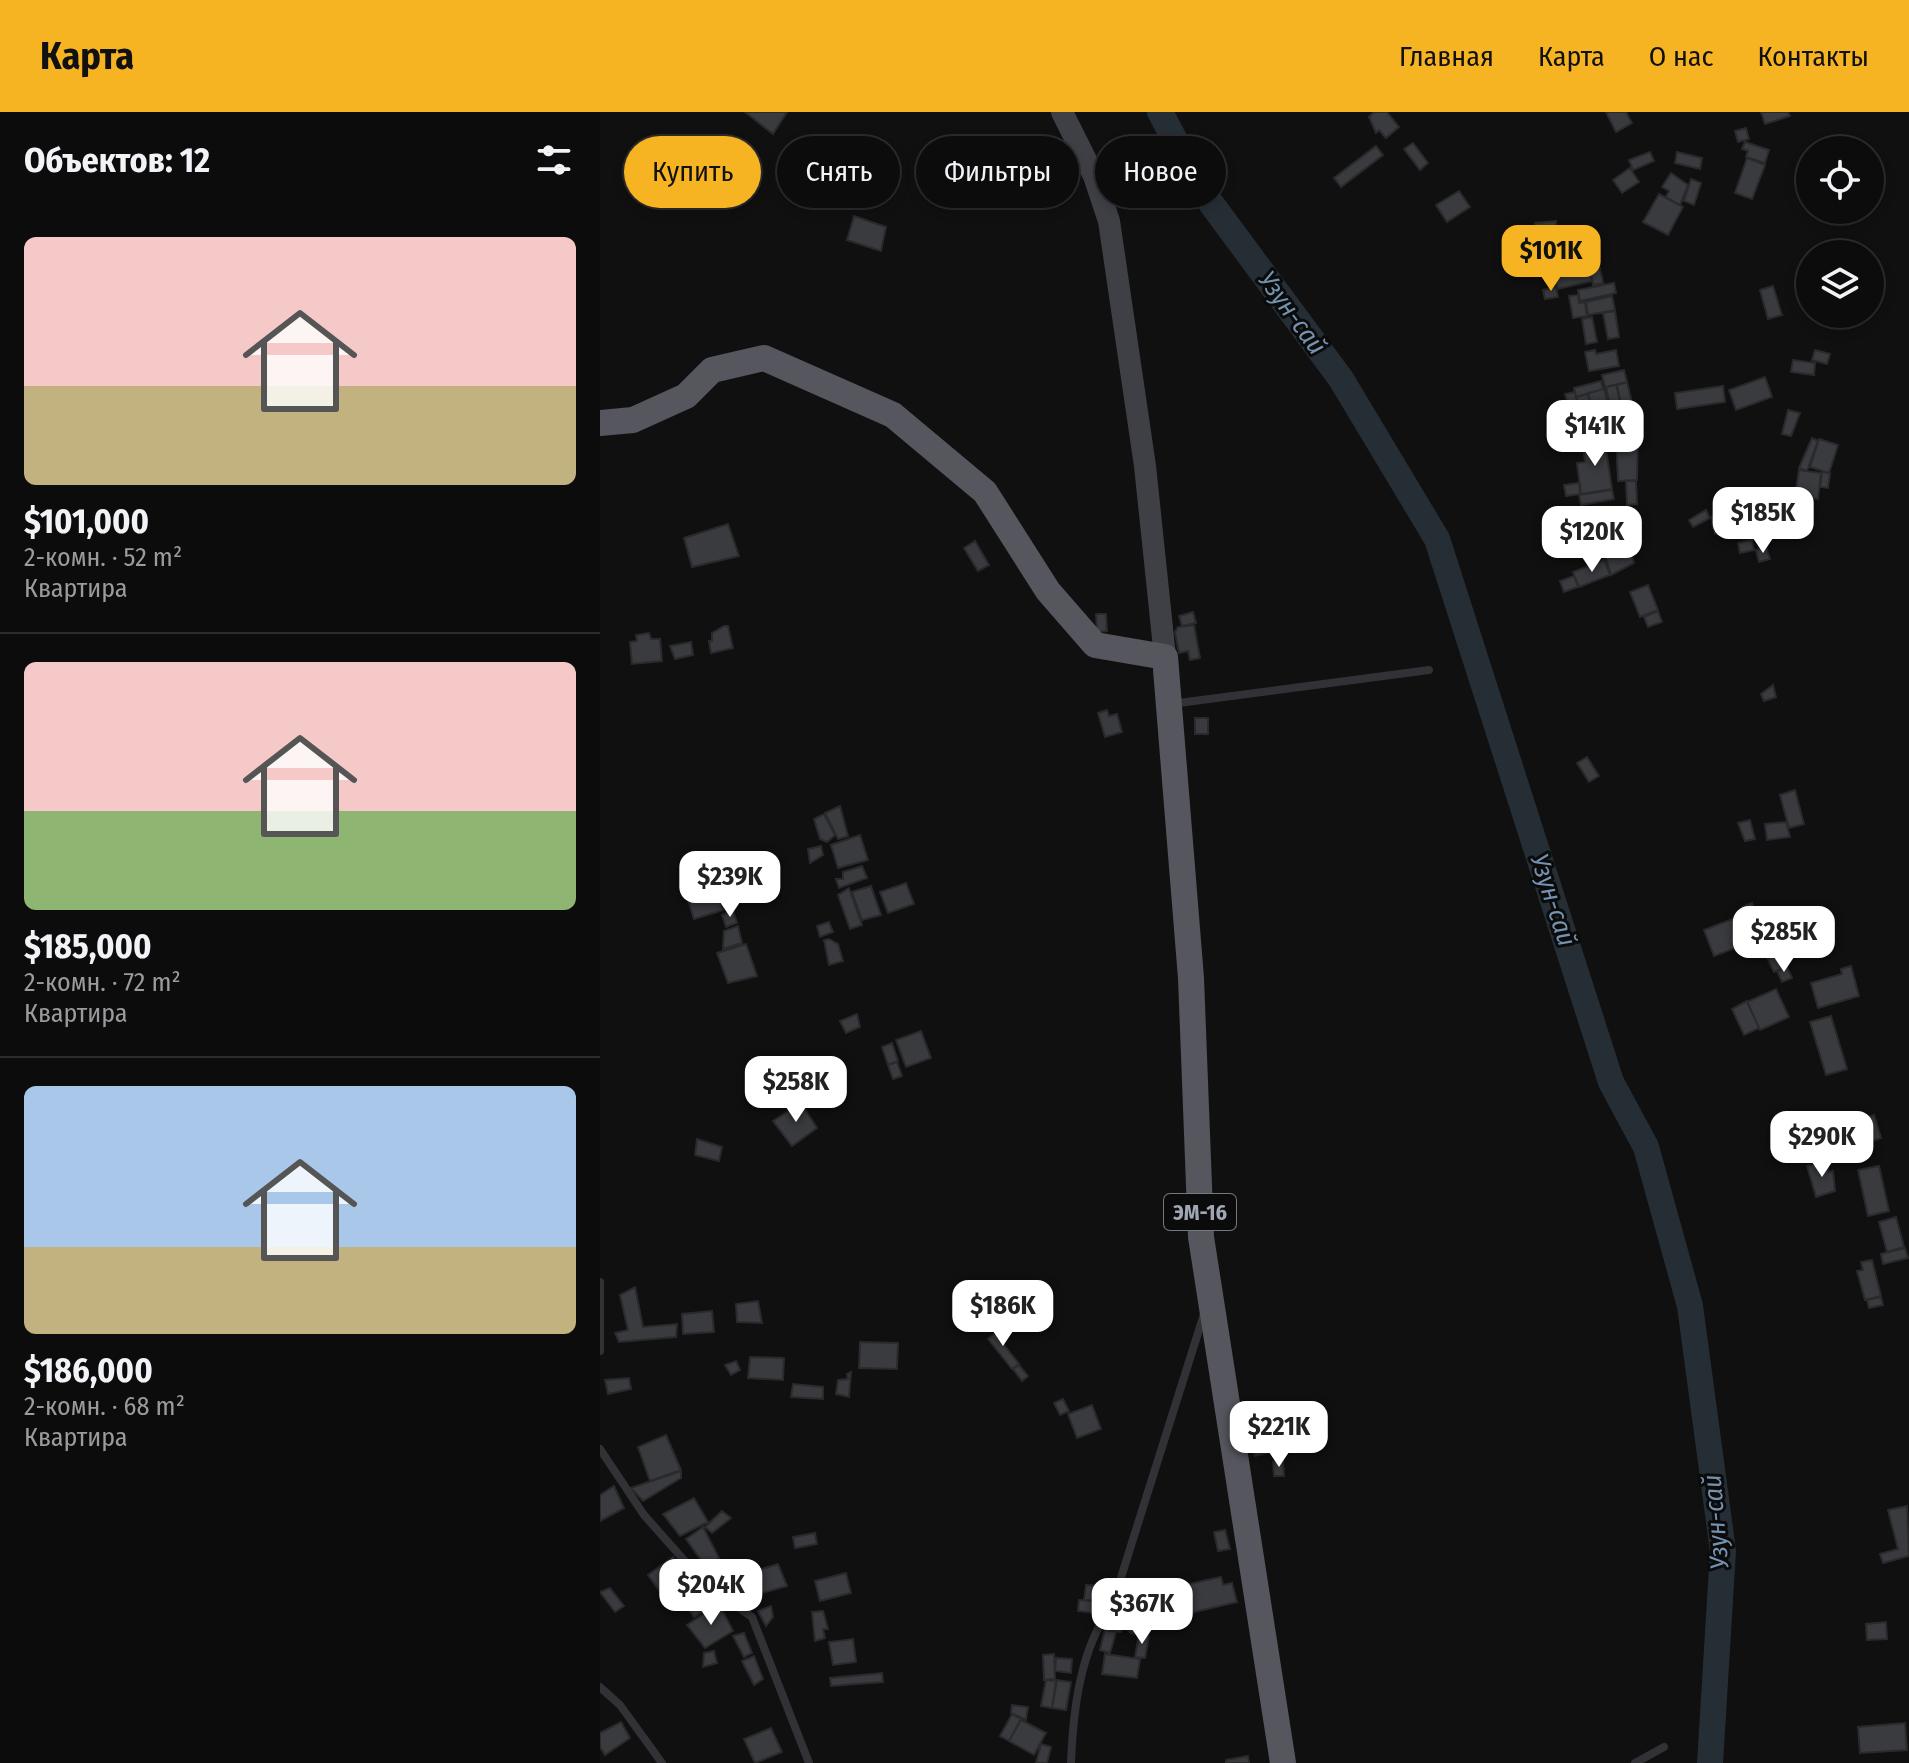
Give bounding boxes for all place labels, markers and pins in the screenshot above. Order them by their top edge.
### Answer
pin: $101K [1495,225,1607,293]
pin: $141K [1539,400,1651,468]
pin: $185K [1707,487,1819,555]
pin: $120K [1536,506,1648,574]
pin: $239K [674,851,786,919]
pin: $285K [1728,906,1840,974]
pin: $258K [740,1056,852,1124]
pin: $290K [1766,1111,1878,1179]
pin: $186K [947,1280,1059,1348]
pin: $221K [1223,1401,1335,1469]
pin: $204K [655,1559,767,1627]
pin: $367K [1086,1578,1198,1646]

